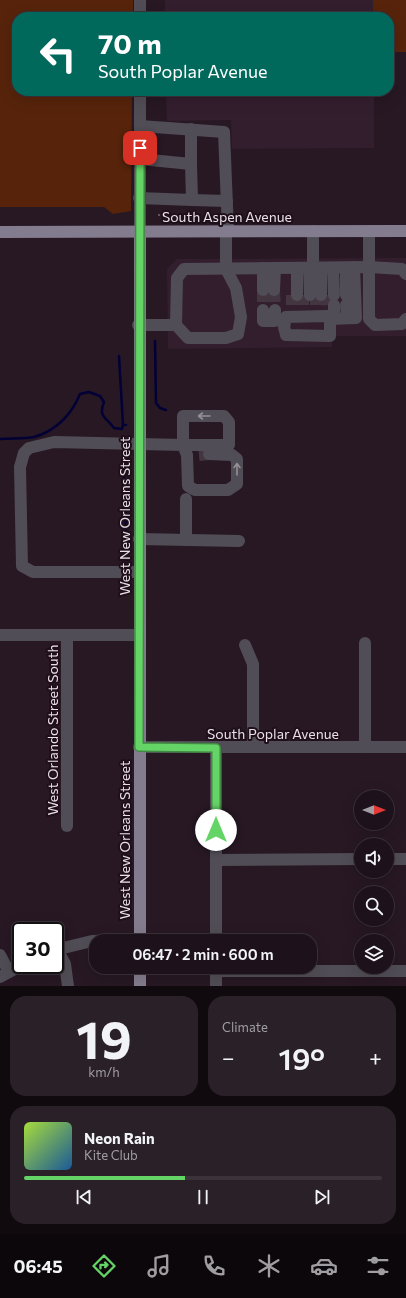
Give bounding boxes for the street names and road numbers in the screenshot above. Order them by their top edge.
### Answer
street label: South Aspen Avenue [162,208,292,225]
street label: West New Orleans Street [116,436,133,596]
street label: West Orlando Street South [44,645,61,815]
street label: South Poplar Avenue [207,725,339,742]
street label: West New Orleans Street [116,760,133,920]

